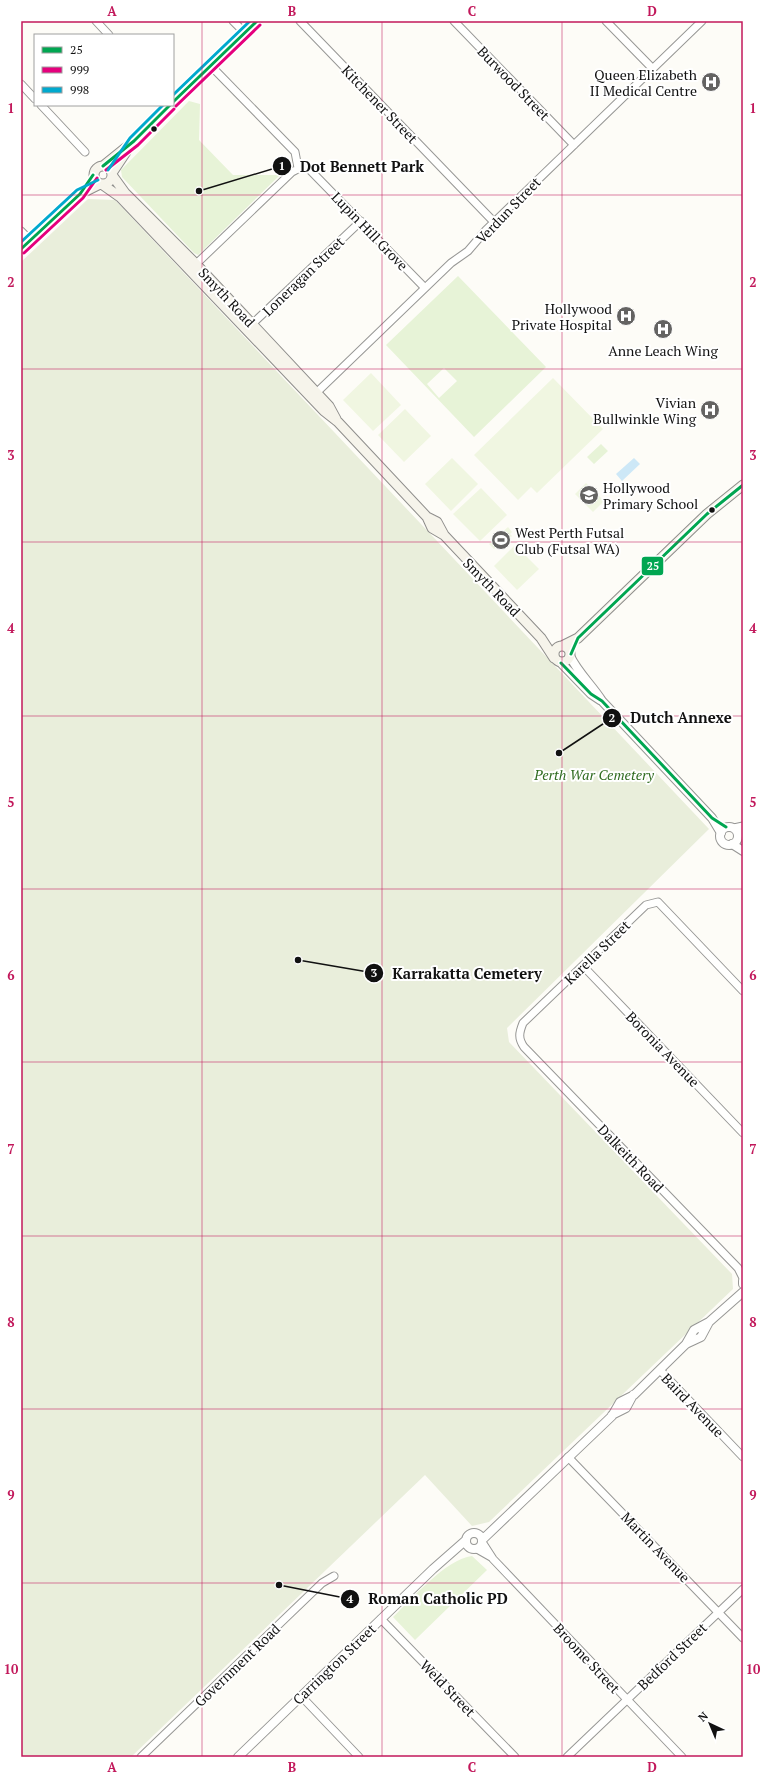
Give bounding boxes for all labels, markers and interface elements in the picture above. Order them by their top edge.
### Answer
text: A [107,2,117,20]
text: B [288,2,296,20]
text: C [468,2,476,20]
text: D [647,2,657,20]
legend [34,34,174,106]
text: 25 [70,42,83,57]
street label: Burwood Street [474,42,555,125]
street label: Kitchener Street [338,61,423,148]
text: 999 [70,62,89,77]
place label: Queen Elizabeth II Medical Centre [590,65,697,100]
hospital icon: Queen Elizabeth II Medical Centre [700,71,722,93]
text: 998 [70,82,89,97]
text: 1 [7,99,15,117]
text: 1 [749,99,757,117]
unlabelled marker [149,124,159,134]
callout: Dot Bennett Park [272,153,432,180]
text: Dot Bennett Park [300,156,424,176]
text: 1 [279,158,285,173]
street label: Verdun Street [471,172,545,247]
street label: Lupin Hill Grove [328,188,412,274]
street label: Loneragan Street [258,232,349,320]
street label: Smyth Road [195,263,260,331]
text: 2 [7,273,15,291]
text: 2 [749,273,757,291]
place label: Hollywood Private Hospital [512,299,612,334]
hospital icon: Hollywood Private Hospital [615,305,637,327]
hospital icon: Anne Leach Wing [652,318,674,340]
place label: Anne Leach Wing [608,341,718,360]
place label: Vivian Bullwinkle Wing [593,393,697,428]
hospital icon: Vivian Bullwinkle Wing [699,399,721,421]
text: 3 [7,446,15,464]
text: 3 [749,446,757,464]
place label: Hollywood Primary School [603,478,698,513]
school or university icon: Hollywood Primary School [578,484,600,506]
unlabelled marker [707,505,717,515]
place label: West Perth Futsal Club (Futsal WA) [515,523,624,558]
sports icon: West Perth Futsal Club (Futsal WA) [490,529,512,551]
street label: Smyth Road [459,554,525,621]
line badge: 25 [641,556,664,576]
text: 25 [647,559,659,573]
text: 4 [7,619,15,637]
text: 4 [749,619,757,637]
callout: Dutch Annexe [602,704,740,731]
text: Dutch Annexe [630,707,732,727]
text: 2 [609,710,616,725]
park label: Perth War Cemetery [533,765,654,784]
text: 5 [7,793,15,811]
text: 5 [749,793,757,811]
street label: Karella Street [560,915,635,988]
callout: Karrakatta Cemetery [364,960,550,987]
text: Karrakatta Cemetery [392,963,543,983]
text: 3 [371,965,378,980]
text: 6 [7,966,15,984]
text: 6 [749,966,757,984]
street label: Boronia Avenue [622,1007,704,1091]
street label: Dalkeith Road [594,1120,668,1196]
text: 7 [7,1140,15,1158]
text: 7 [749,1140,757,1158]
text: 8 [7,1313,15,1331]
text: 8 [749,1313,757,1331]
street label: Baird Avenue [658,1369,728,1441]
text: 9 [7,1486,15,1504]
text: 9 [749,1486,757,1504]
street label: Martin Avenue [617,1508,695,1586]
callout: Roman Catholic PD [340,1585,516,1612]
text: Roman Catholic PD [368,1588,508,1608]
text: 4 [347,1591,354,1606]
street label: Bedford Street [633,1617,711,1694]
street label: Government Road [190,1619,284,1711]
street label: Carrington Street [288,1619,380,1709]
street label: Broome Street [550,1619,625,1698]
street label: Weld Street [416,1656,480,1721]
text: 10 [4,1660,19,1678]
text: 10 [746,1660,761,1678]
north arrow [690,1704,730,1744]
text: N [695,1708,711,1725]
text: A [107,1758,117,1776]
text: B [288,1758,296,1776]
text: C [468,1758,476,1776]
text: D [647,1758,657,1776]

